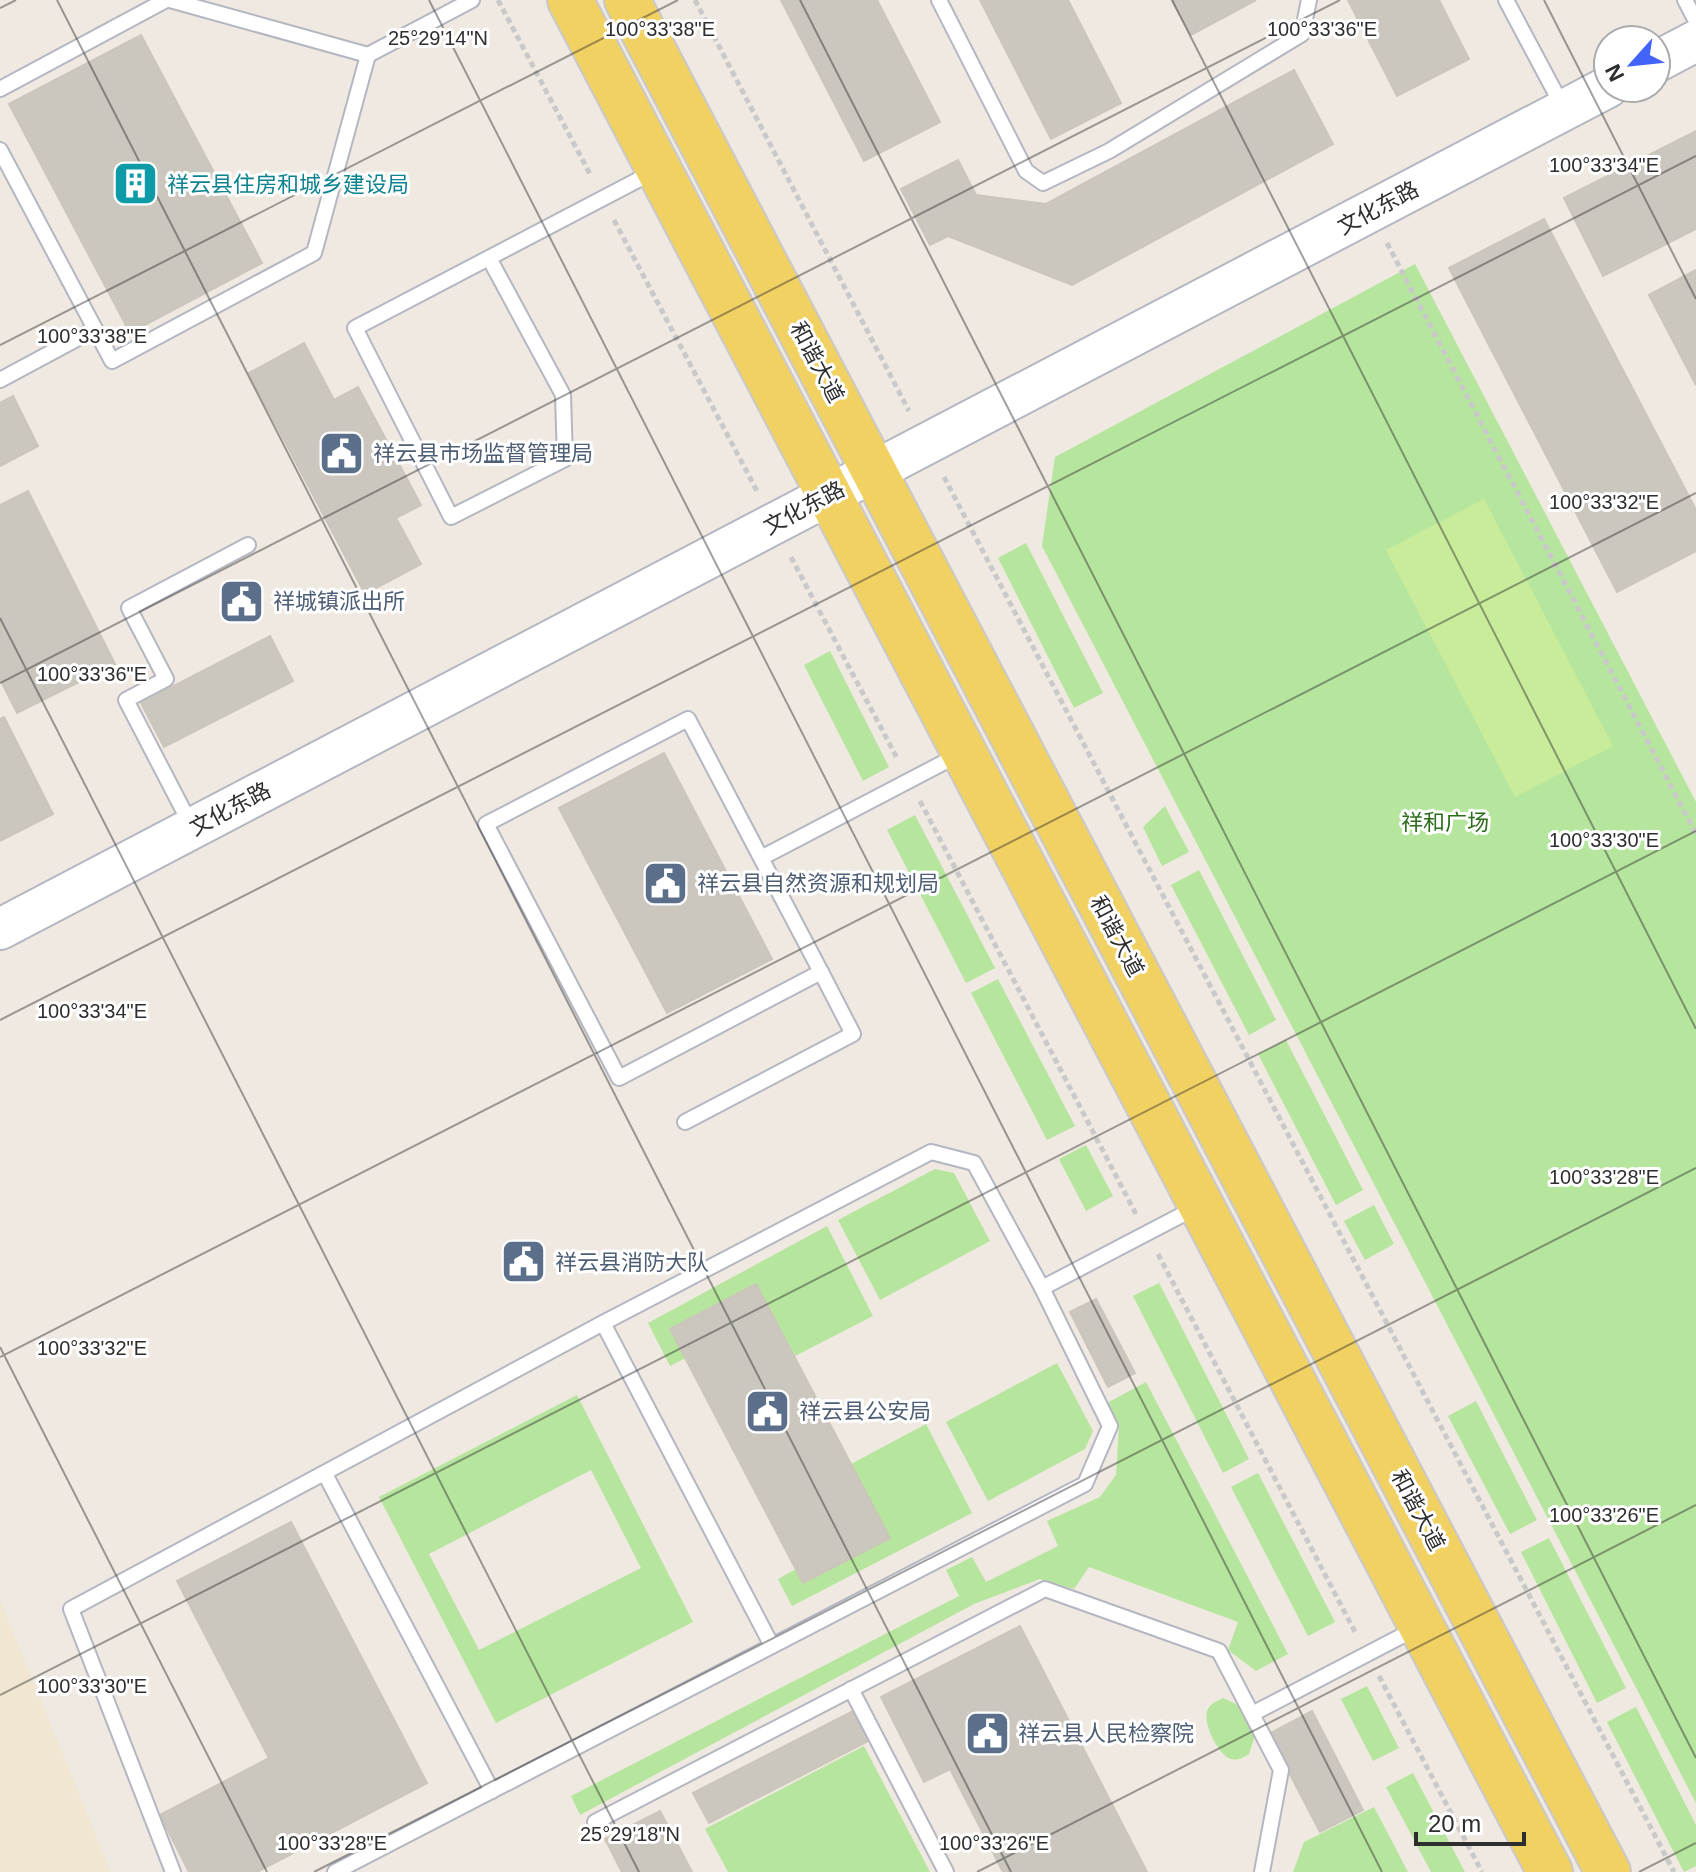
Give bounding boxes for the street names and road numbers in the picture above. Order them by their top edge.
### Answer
street label: 文化东路 [1333,176,1423,240]
street label: 和谐大道 [785,317,849,407]
street label: 文化东路 [759,476,849,540]
street label: 文化东路 [185,777,275,841]
street label: 和谐大道 [1085,891,1149,981]
street label: 和谐大道 [1386,1465,1450,1555]

